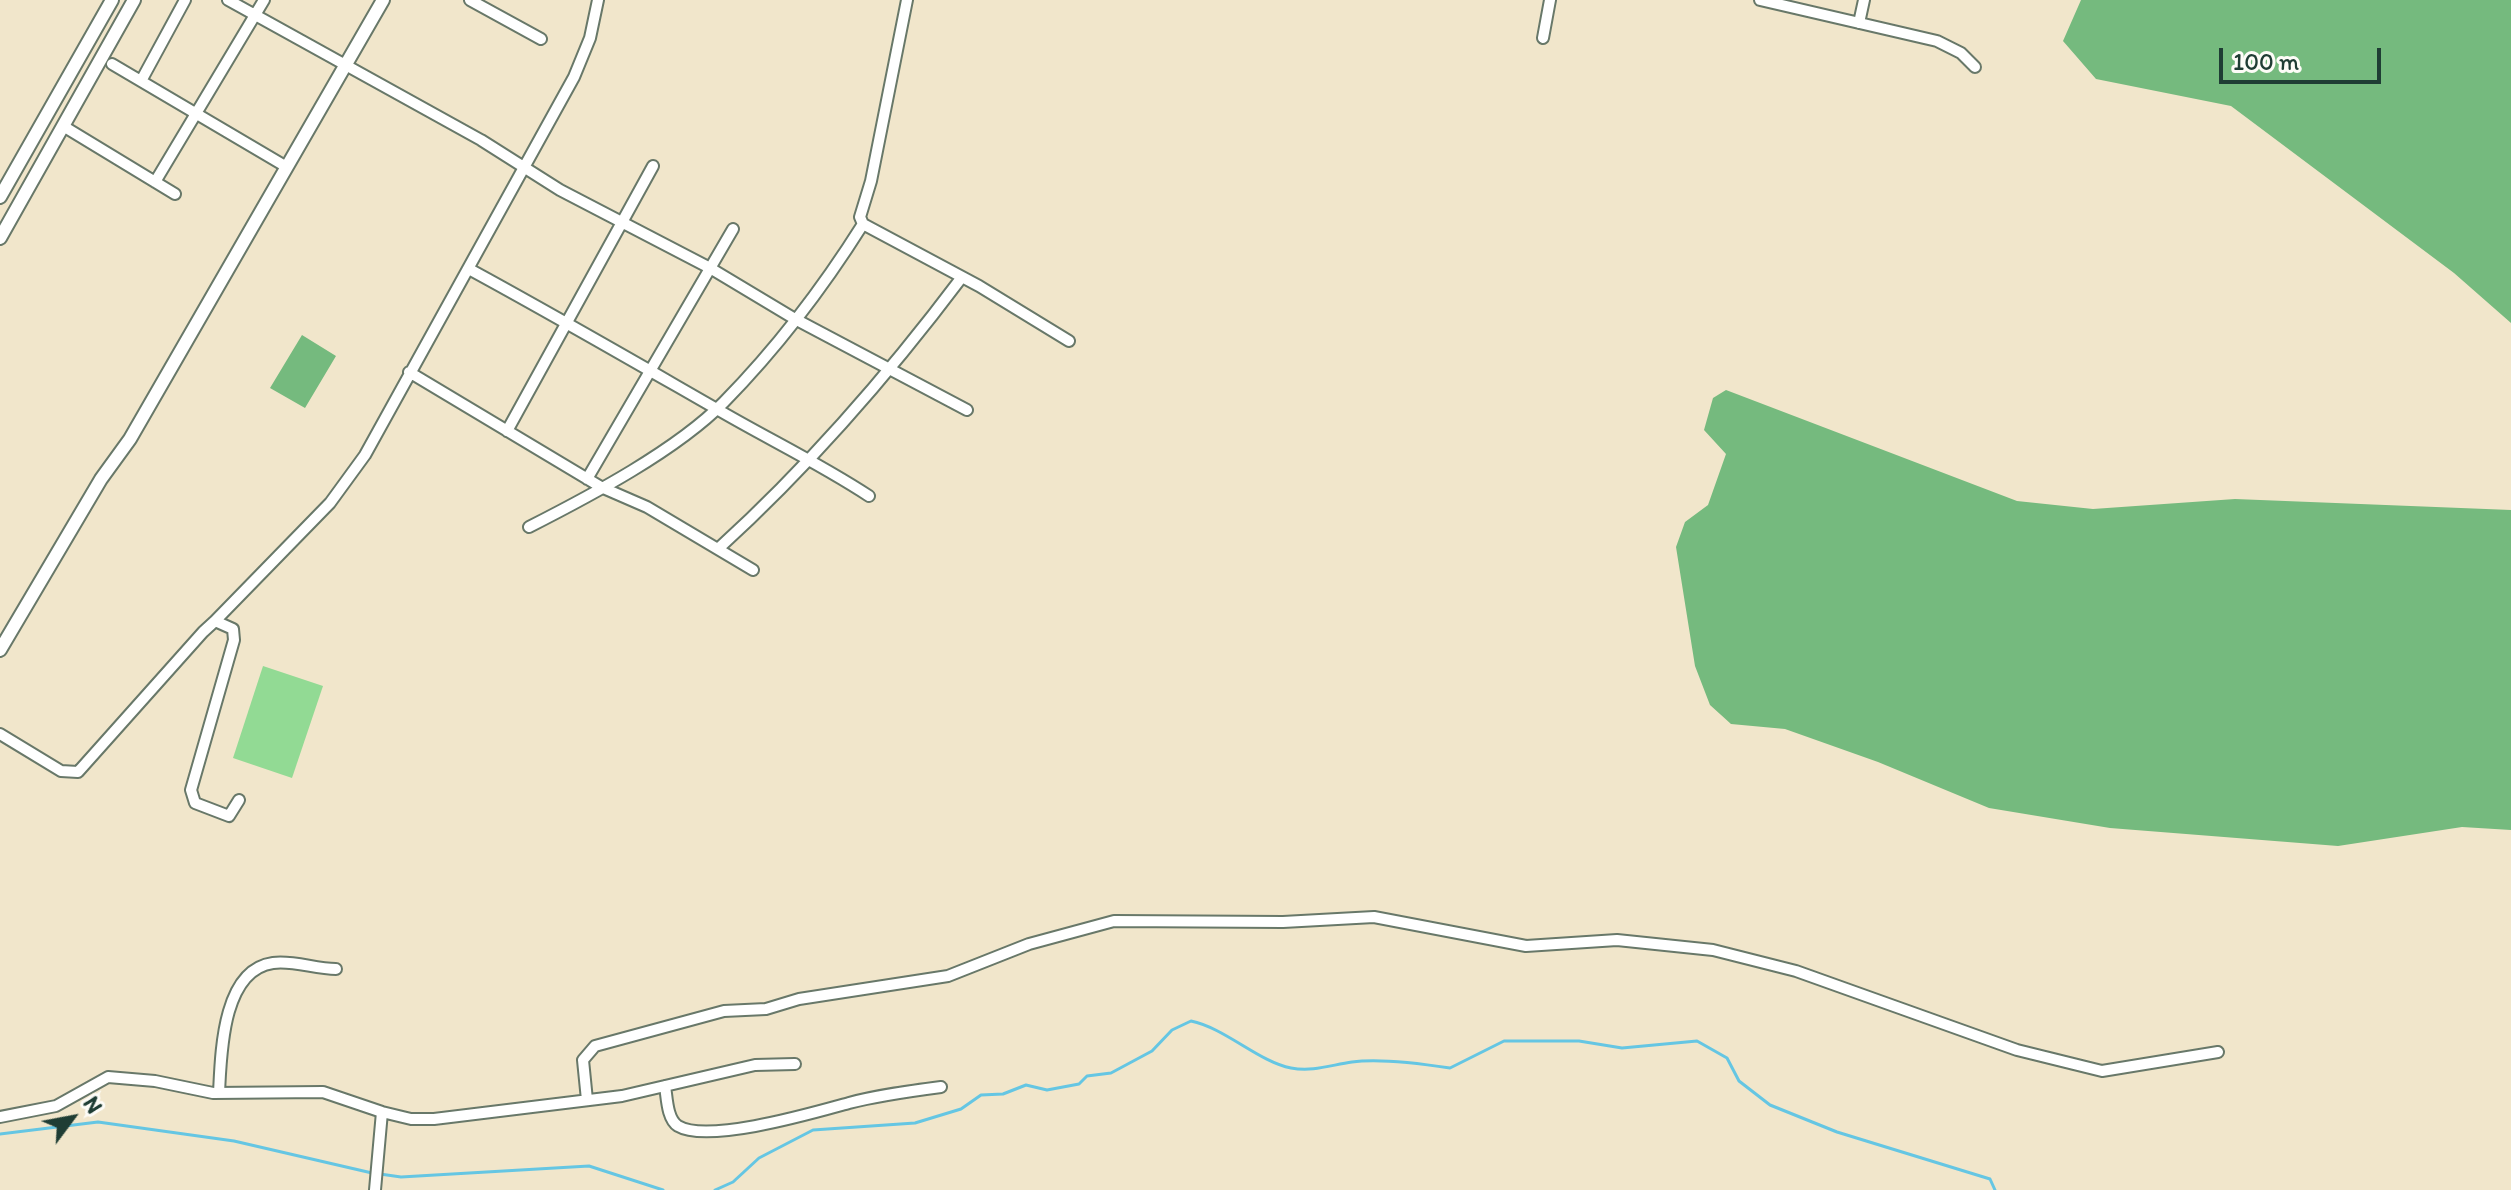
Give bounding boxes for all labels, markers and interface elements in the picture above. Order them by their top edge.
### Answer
scale bar [2223,32,2385,82]
text: 100 m [2233,47,2299,76]
north arrow [32,1078,112,1158]
text: N [77,1092,108,1118]

